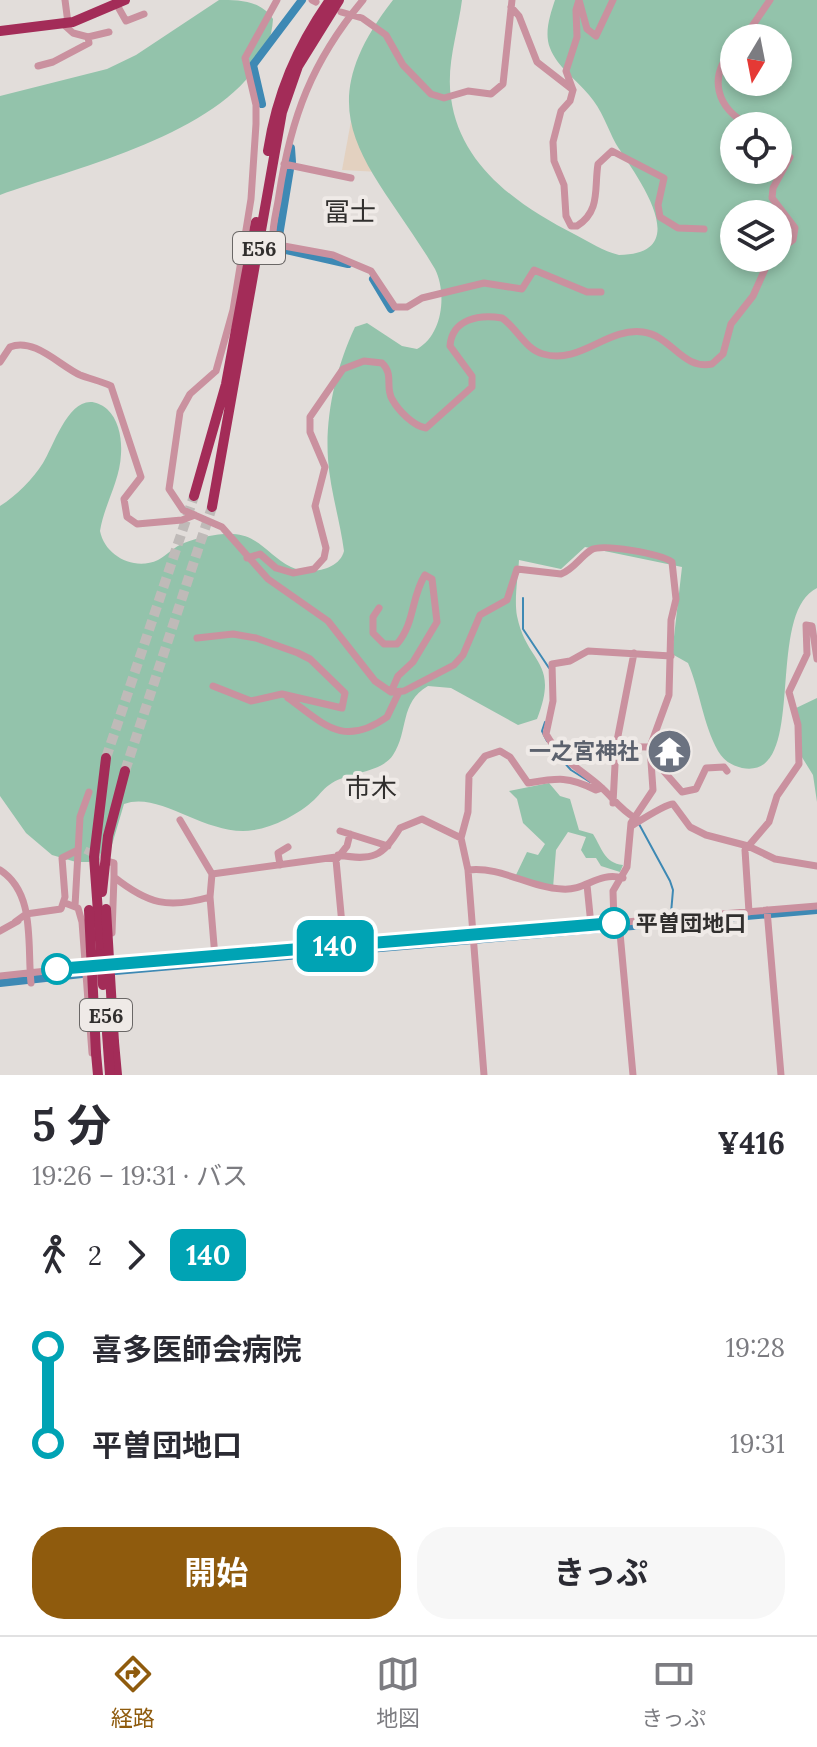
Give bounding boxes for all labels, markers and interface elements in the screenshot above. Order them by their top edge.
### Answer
north arrow [720,24,792,96]
map controls [720,24,792,272]
button: locate [720,112,792,184]
district label: 冨士 [324,195,376,228]
button: layers [720,200,792,272]
road number: E56 [233,232,285,264]
temple icon: 一之宮神社 [646,727,694,775]
place label: 一之宮神社 [529,737,639,765]
district label: 市木 [345,771,397,804]
marker: 平曽団地口 [599,908,629,938]
place label: 平曽団地口 [636,909,746,937]
line badge: 140 [289,920,381,972]
text: 140 [313,928,357,964]
unlabelled marker [42,954,72,984]
road number: E56 [80,999,132,1031]
text: 5 分 [32,1097,111,1153]
text: ¥416 [718,1124,785,1162]
text: 19:26 – 19:31 · バス [32,1159,248,1192]
icon: walk [32,1233,76,1277]
icon: forward [114,1233,158,1277]
text: 140 [186,1237,230,1273]
text: 2 [88,1239,102,1272]
text: 喜多医師会病院 [92,1330,302,1368]
text: 19:28 [725,1331,785,1364]
text: 平曽団地口 [92,1426,242,1464]
text: 19:31 [730,1427,785,1460]
button: 開始 [32,1527,401,1619]
button: きっぷ [417,1527,785,1619]
tab: 経路 [111,1652,155,1732]
tab: 地図 [376,1652,420,1732]
tab: きっぷ [641,1652,706,1732]

